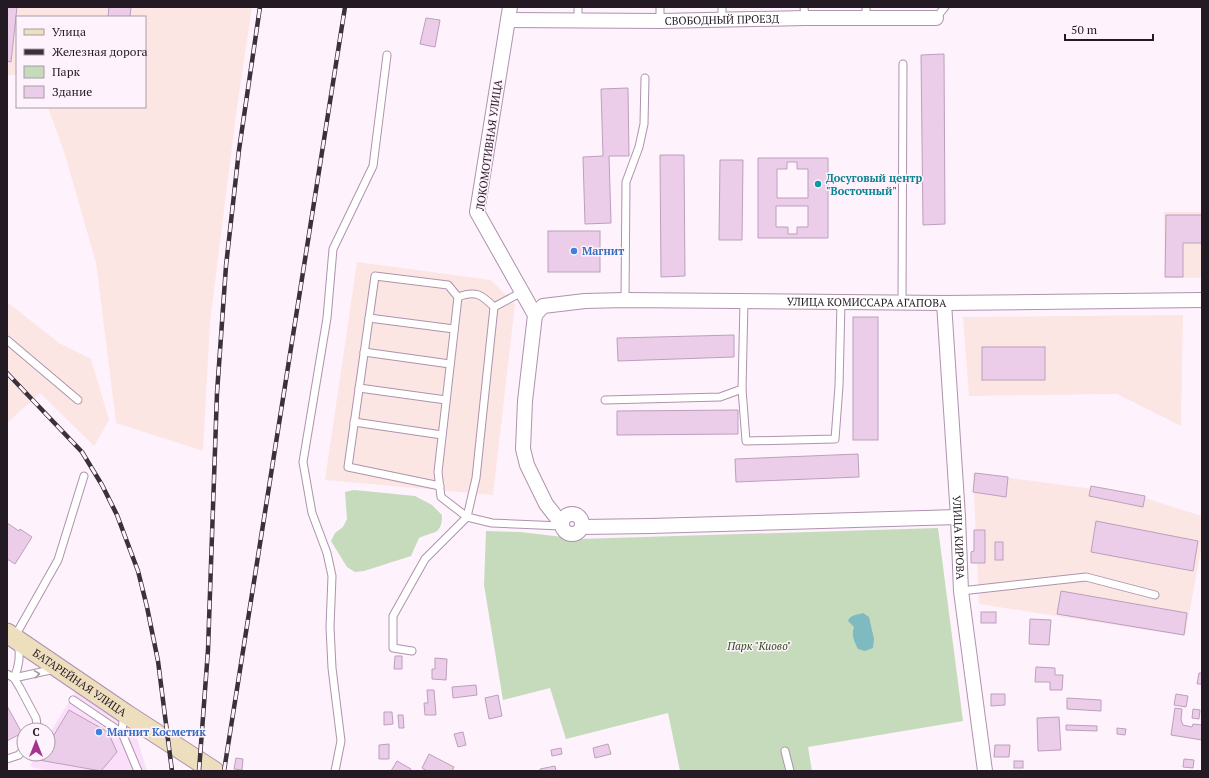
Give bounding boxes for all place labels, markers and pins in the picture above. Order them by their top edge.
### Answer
place label: Досуговый центр "Восточный" [826,171,922,198]
marker: Досуговый центр "Восточный" [813,179,823,189]
place label: Магнит [582,244,624,258]
marker: Магнит [569,246,579,256]
place label: Магнит Косметик [107,725,206,739]
marker: Магнит Косметик [94,727,104,737]

